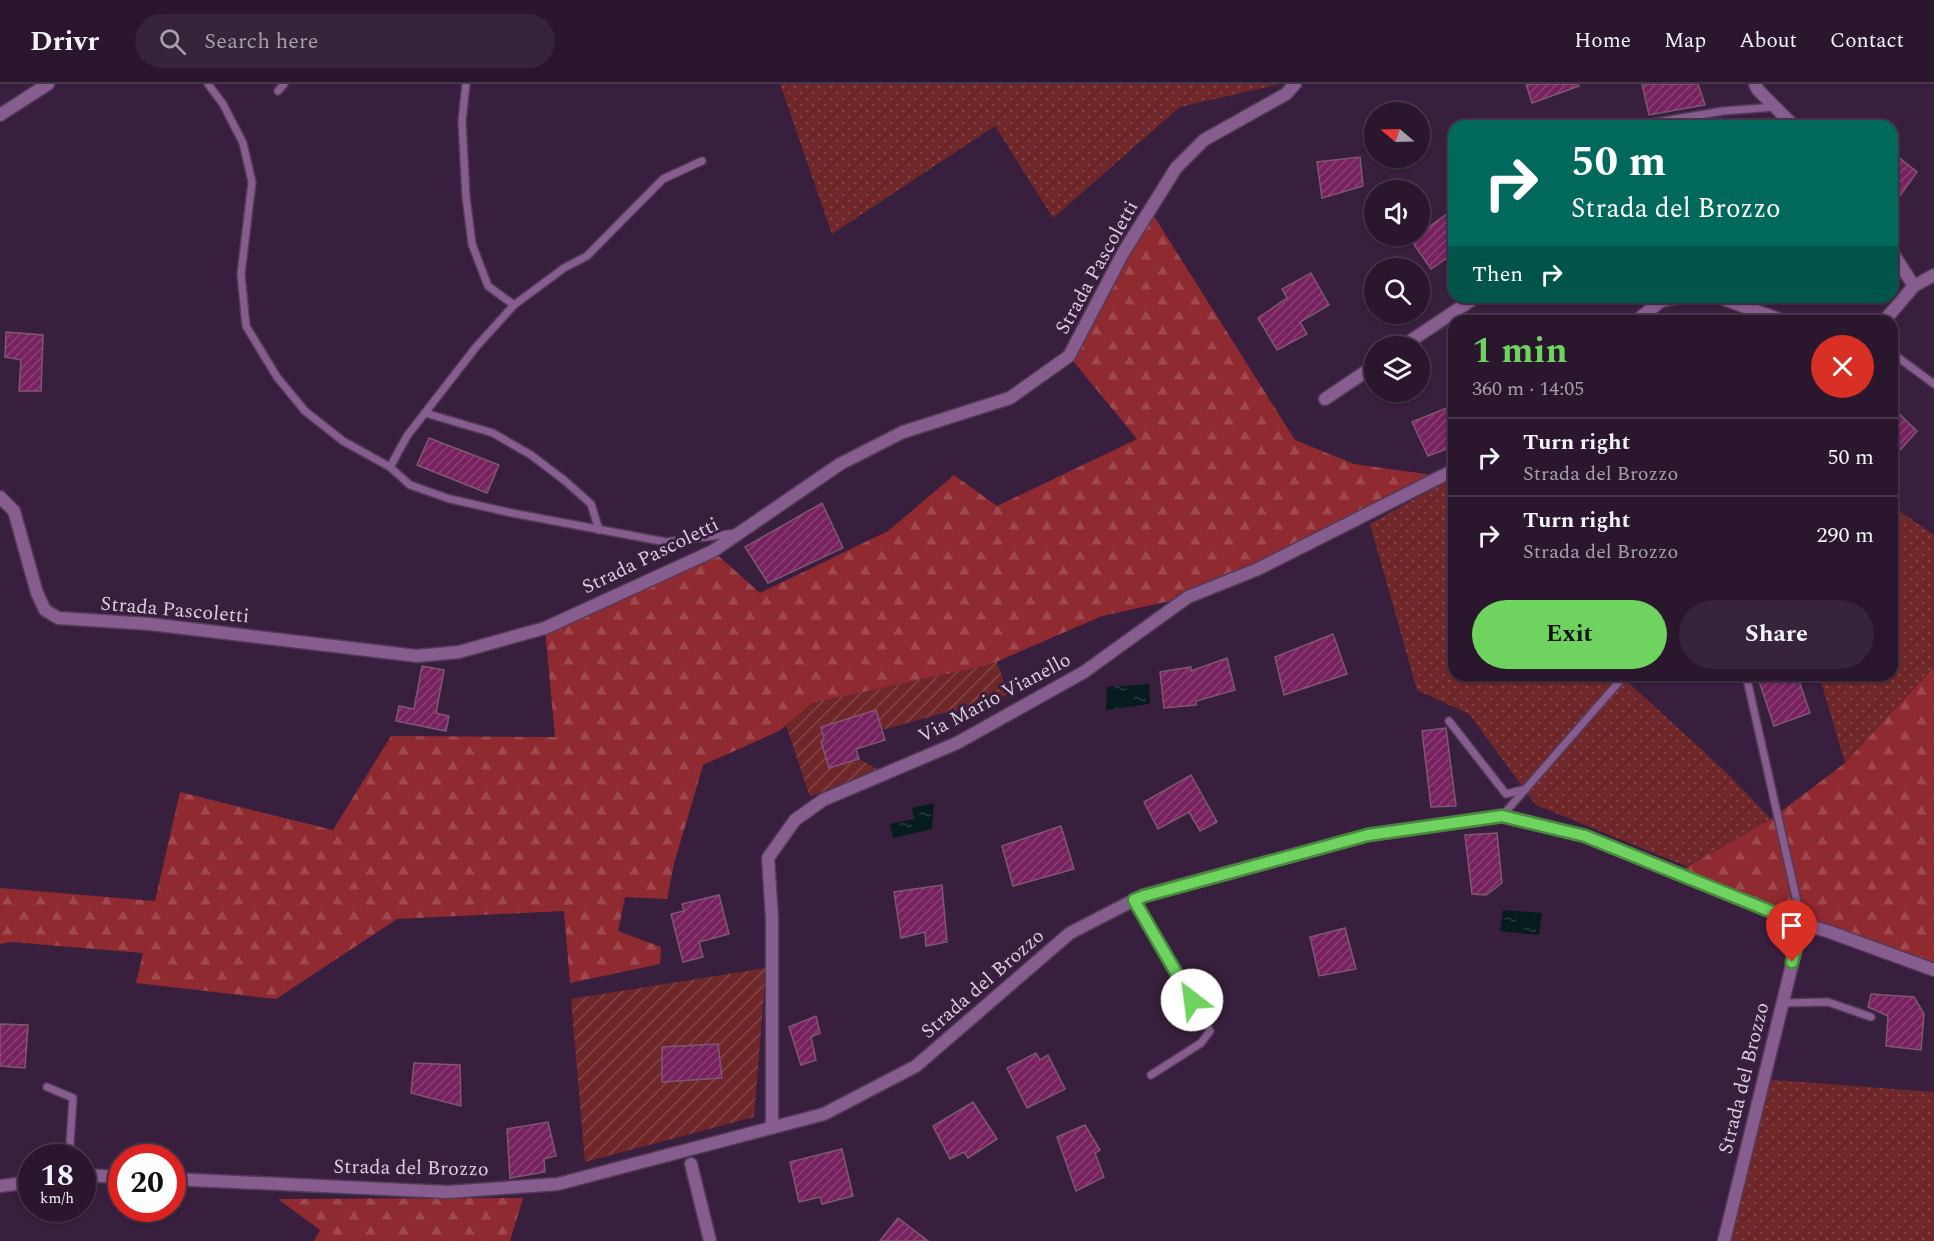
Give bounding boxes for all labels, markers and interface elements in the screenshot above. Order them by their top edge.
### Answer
search box [135,14,555,68]
text: Drivr [30,20,99,63]
icon: search [156,25,189,58]
text: Search here [204,25,318,58]
text: Home [1574,25,1631,57]
text: Map [1664,25,1706,57]
text: About [1739,25,1797,57]
text: Contact [1830,25,1904,57]
north arrow [1364,102,1430,168]
map controls [1364,102,1430,402]
text: 50 m [1571,131,1666,194]
icon: right [1472,144,1550,222]
button: sound [1364,180,1430,246]
text: Strada del Brozzo [1571,188,1781,230]
street label: Strada Pascoletti [1048,195,1146,340]
button: search [1364,258,1430,324]
text: Then [1472,258,1523,291]
icon: right [1535,258,1568,291]
text: 1 min [1472,324,1568,379]
button: close [1811,335,1874,398]
button: layers [1364,336,1430,402]
text: 360 m · 14:05 [1472,374,1584,404]
text: Turn right [1523,426,1630,459]
icon: right [1472,441,1505,474]
text: 50 m [1828,441,1874,474]
text: Strada del Brozzo [1523,459,1678,489]
text: Turn right [1523,504,1630,537]
street label: Strada Pascoletti [577,510,724,602]
icon: right [1472,519,1505,552]
text: 290 m [1817,519,1874,552]
text: Strada del Brozzo [1523,537,1678,567]
street label: Strada Pascoletti [99,589,250,631]
button: Exit [1472,600,1667,669]
button: Share [1679,600,1874,669]
street label: Via Mario Vianello [913,645,1076,751]
pin [1766,900,1817,962]
icon: arrive [1775,909,1808,942]
street label: Strada del Brozzo [914,921,1051,1046]
position arrow [1160,968,1224,1032]
street label: Strada del Brozzo [1711,999,1777,1157]
speed limit sign: 20 [108,1144,186,1222]
street label: Strada del Brozzo [333,1152,489,1184]
text: 18 [40,1153,74,1199]
text: km/h [40,1187,74,1210]

